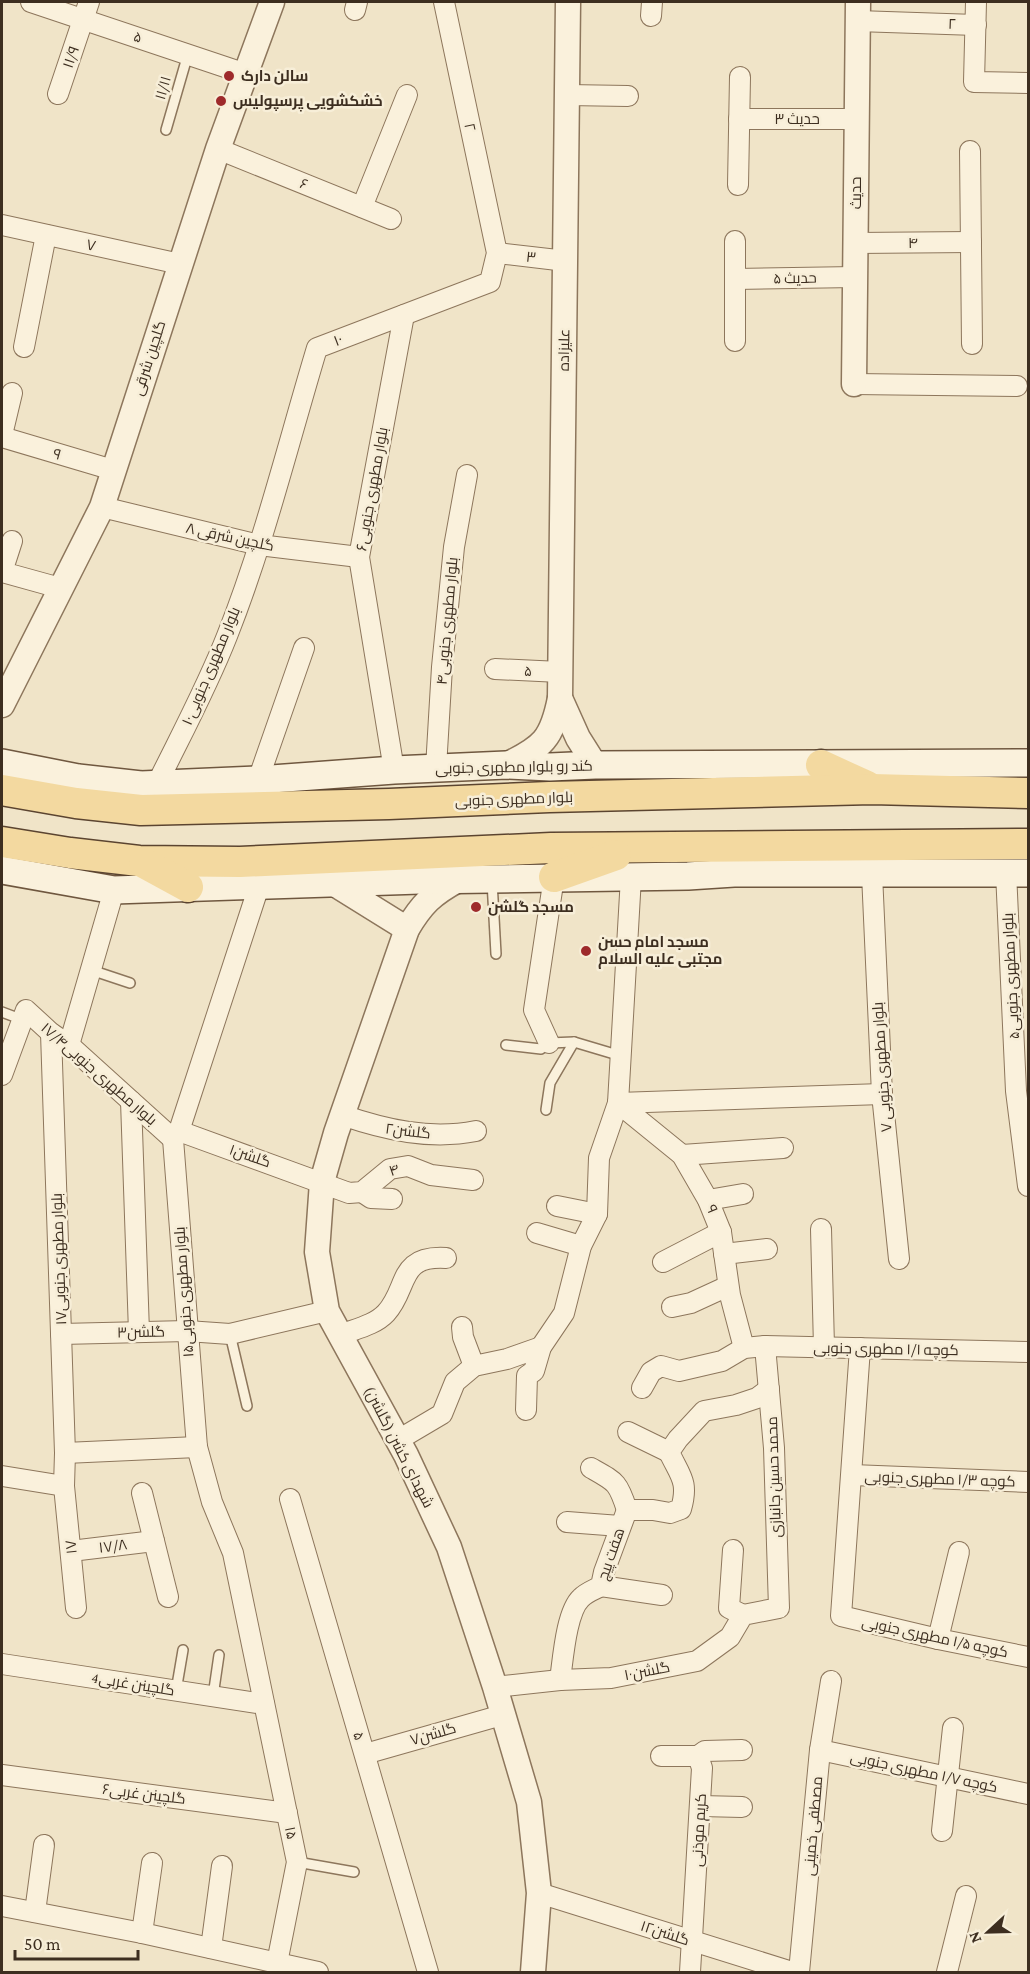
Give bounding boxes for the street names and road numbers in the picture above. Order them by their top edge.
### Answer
street label: ۲ [948,16,956,32]
street label: ۵ [132,28,144,46]
street label: ۱۱/۹ [60,44,82,70]
street label: ۱۱/۱۱ [152,74,174,102]
street label: حدیث ۳ [774,111,820,127]
street label: ۲ [461,121,479,133]
street label: ۶ [298,175,310,193]
street label: حدیث [848,177,864,209]
street label: ۴ [908,235,918,251]
street label: ۷ [85,236,97,254]
street label: ۳ [525,249,537,265]
street label: حدیث ۵ [773,270,817,286]
street label: گلچین شرقی [129,319,170,398]
street label: علیزاده [556,329,573,371]
street label: ۱۰ [331,331,345,349]
street label: بلوار مطهری جنوبی۶ [353,426,393,553]
street label: ۹ [51,445,63,463]
street label: ۸ گلچین شرقی [184,520,276,556]
street label: بلوار مطهری جنوبی۴ [433,556,463,686]
street label: بلوار مطهری جنوبی۱۰ [179,605,245,728]
street label: ۵ [523,663,533,679]
street label: کند رو بلوار مطهری جنوبی [435,758,593,778]
street label: بلوار مطهری جنوبی [455,789,573,811]
street label: ۵بلوار مطهری جنوبی [1000,912,1024,1040]
street label: ۷ بلوار مطهری جنوبی [869,1001,897,1133]
street label: بلوار مطهری جنوبی۱۷/۴ [37,1020,160,1130]
street label: گلشن۲ [384,1120,432,1144]
street label: گلشن۱ [227,1142,273,1172]
street label: ۴ [387,1161,401,1179]
street label: بلوار مطهری جنوبی۱۷ [49,1193,71,1325]
street label: ۹ [703,1202,721,1216]
street label: بلوار مطهری جنوبی۱۵ [171,1226,199,1358]
street label: گلشن۳ [117,1324,165,1342]
street label: کوچه ۱/۱ مطهری جنوبی [813,1340,959,1360]
street label: شهدای کشن (گلشن) [360,1384,437,1511]
street label: محمد حسین جانبازی [764,1416,786,1538]
street label: کوچه ۱/۳ مطهری جنوبی [864,1468,1016,1492]
street label: هفت پیچ [595,1526,630,1583]
street label: ۱۷/۸ [98,1536,128,1556]
street label: ۱۷ [62,1539,80,1555]
street label: کوچه ۱/۵ مطهری جنوبی [860,1614,1010,1662]
street label: گلشن۱۰ [623,1659,672,1685]
street label: 4گلچینن غربی [90,1670,176,1700]
street label: گلشن۷ [408,1720,458,1750]
street label: ۵ [350,1730,368,1742]
street label: کوچه ۱/۷ مطهری جنوبی [848,1749,999,1797]
street label: مصطفی خمینی [801,1776,827,1877]
street label: گلچینن غربی۶ [101,1781,187,1809]
street label: کریم موذنی [689,1793,711,1867]
street label: ۱۵ [282,1825,300,1841]
street label: گلشن۱۲ [638,1918,691,1950]

